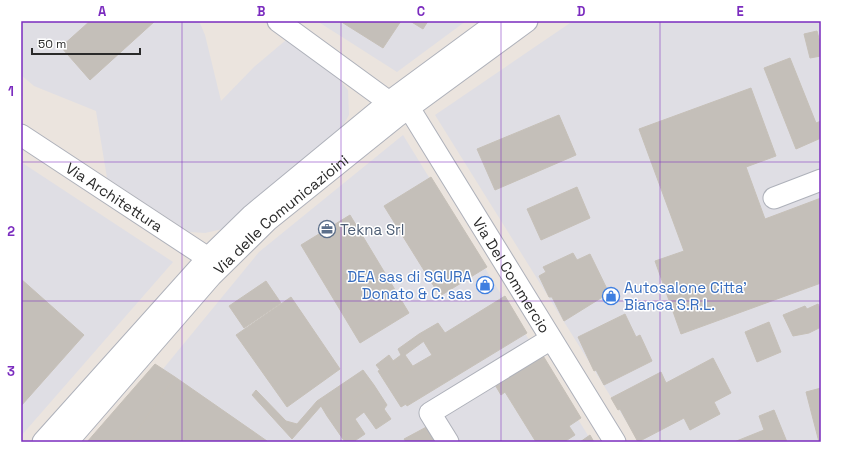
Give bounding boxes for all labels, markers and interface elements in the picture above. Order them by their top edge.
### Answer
text: A [98,3,107,20]
text: B [257,3,266,20]
text: C [417,3,425,20]
text: D [577,3,586,20]
text: E [736,3,744,20]
scale bar [32,30,140,56]
text: 50 m [38,36,66,52]
text: 1 [8,83,14,100]
street label: Via delle Comunicazioini [209,150,352,278]
street label: Via Architettura [62,158,167,236]
street label: Via Del Commercio [469,213,555,336]
office icon: Tekna Srl [317,219,337,239]
place label: Tekna Srl [340,220,404,239]
text: 2 [7,223,15,240]
place label: DEA sas di SGURA Donato & C. sas [347,267,473,303]
shop icon: DEA sas di SGURA Donato & C. sas [475,275,495,295]
place label: Autosalone Citta' Bianca S.R.L. [624,278,747,314]
shop icon: Autosalone Citta' Bianca S.R.L. [601,286,621,306]
text: 3 [7,363,15,380]

